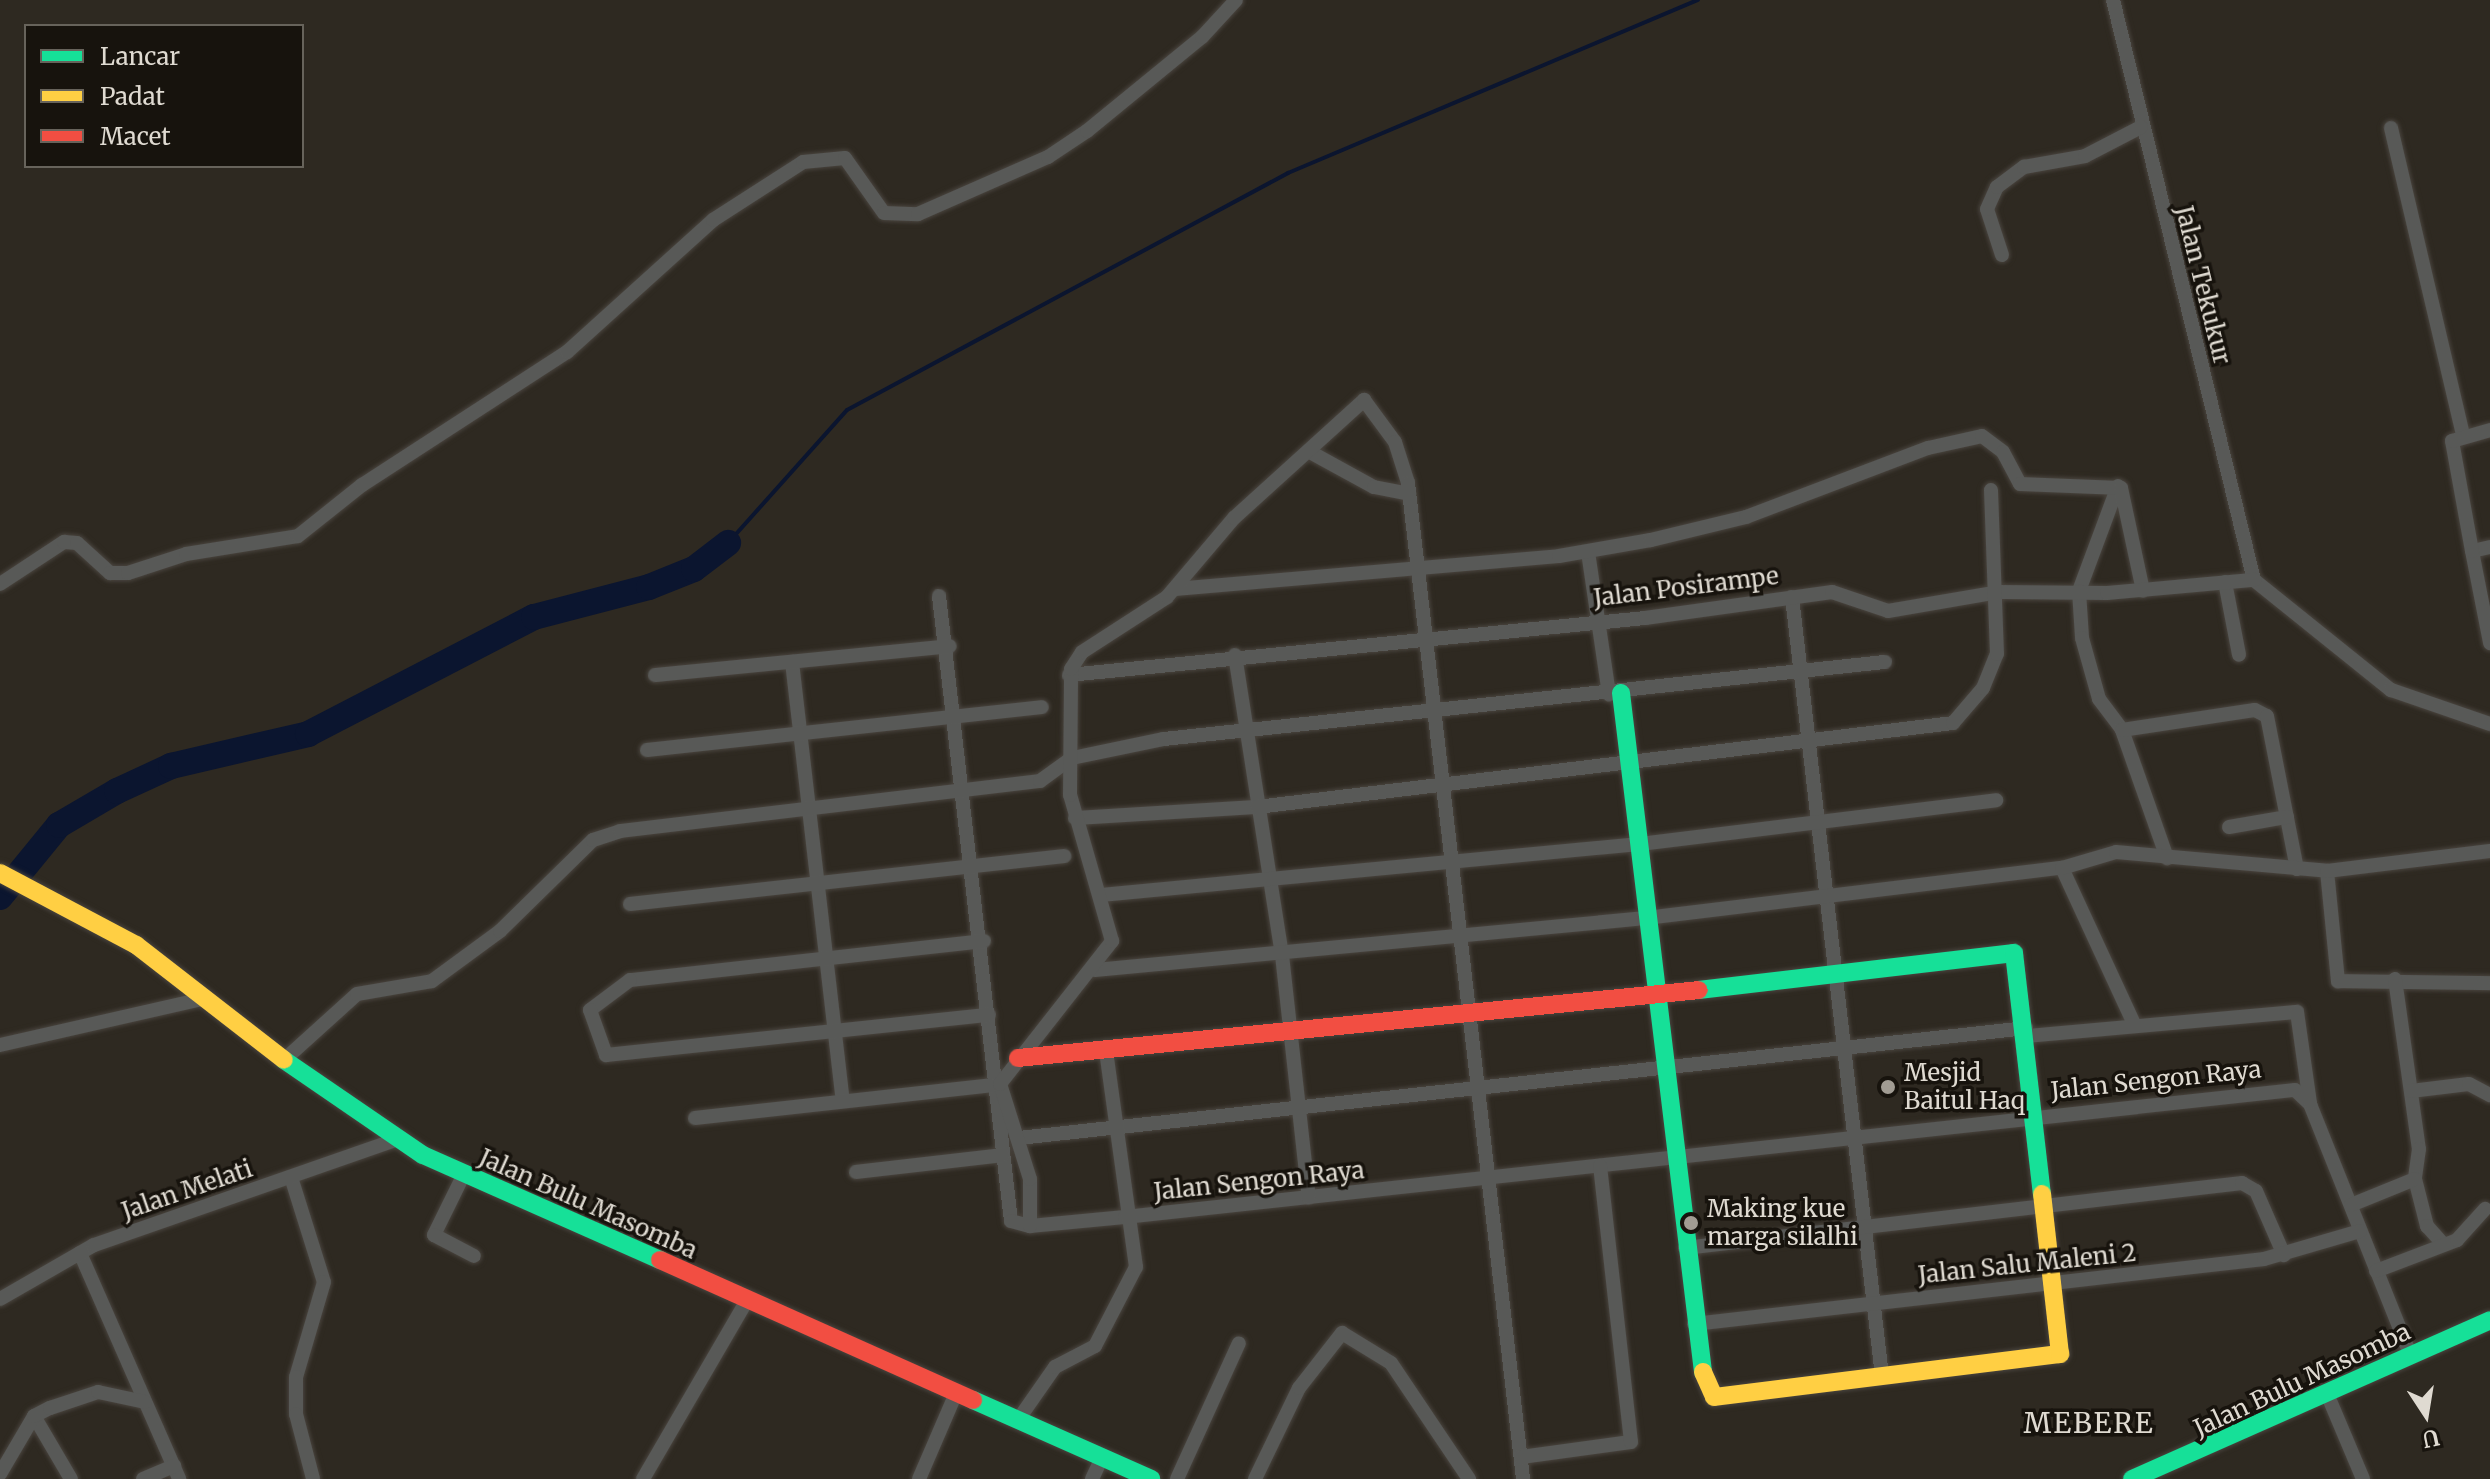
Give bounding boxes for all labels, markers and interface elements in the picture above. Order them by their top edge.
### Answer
legend [24,24,304,168]
text: Lancar [100,41,180,72]
text: Padat [100,81,165,112]
text: Macet [100,121,171,152]
street label: Jalan Tekukur [2169,203,2237,367]
street label: Jalan Posirampe [1592,561,1780,613]
street label: Jalan Sengon Raya [2049,1055,2263,1105]
place label: Mesjid Baitul Haq [1904,1059,2025,1115]
marker: Mesjid Baitul Haq [1879,1078,1897,1096]
street label: Jalan Bulu Masomba [474,1143,702,1265]
street label: Jalan Melati [118,1154,256,1226]
street label: Jalan Sengon Raya [1152,1156,1366,1206]
place label: Making kue marga silalhi [1707,1195,1858,1251]
marker: Making kue marga silalhi [1682,1214,1700,1232]
street label: Jalan Salu Maleni 2 [1917,1238,2137,1290]
street label: Jalan Bulu Masomba [2189,1317,2415,1443]
north arrow [2386,1375,2466,1455]
district label: MEBERE [2024,1406,2154,1440]
text: U [2420,1423,2442,1454]

